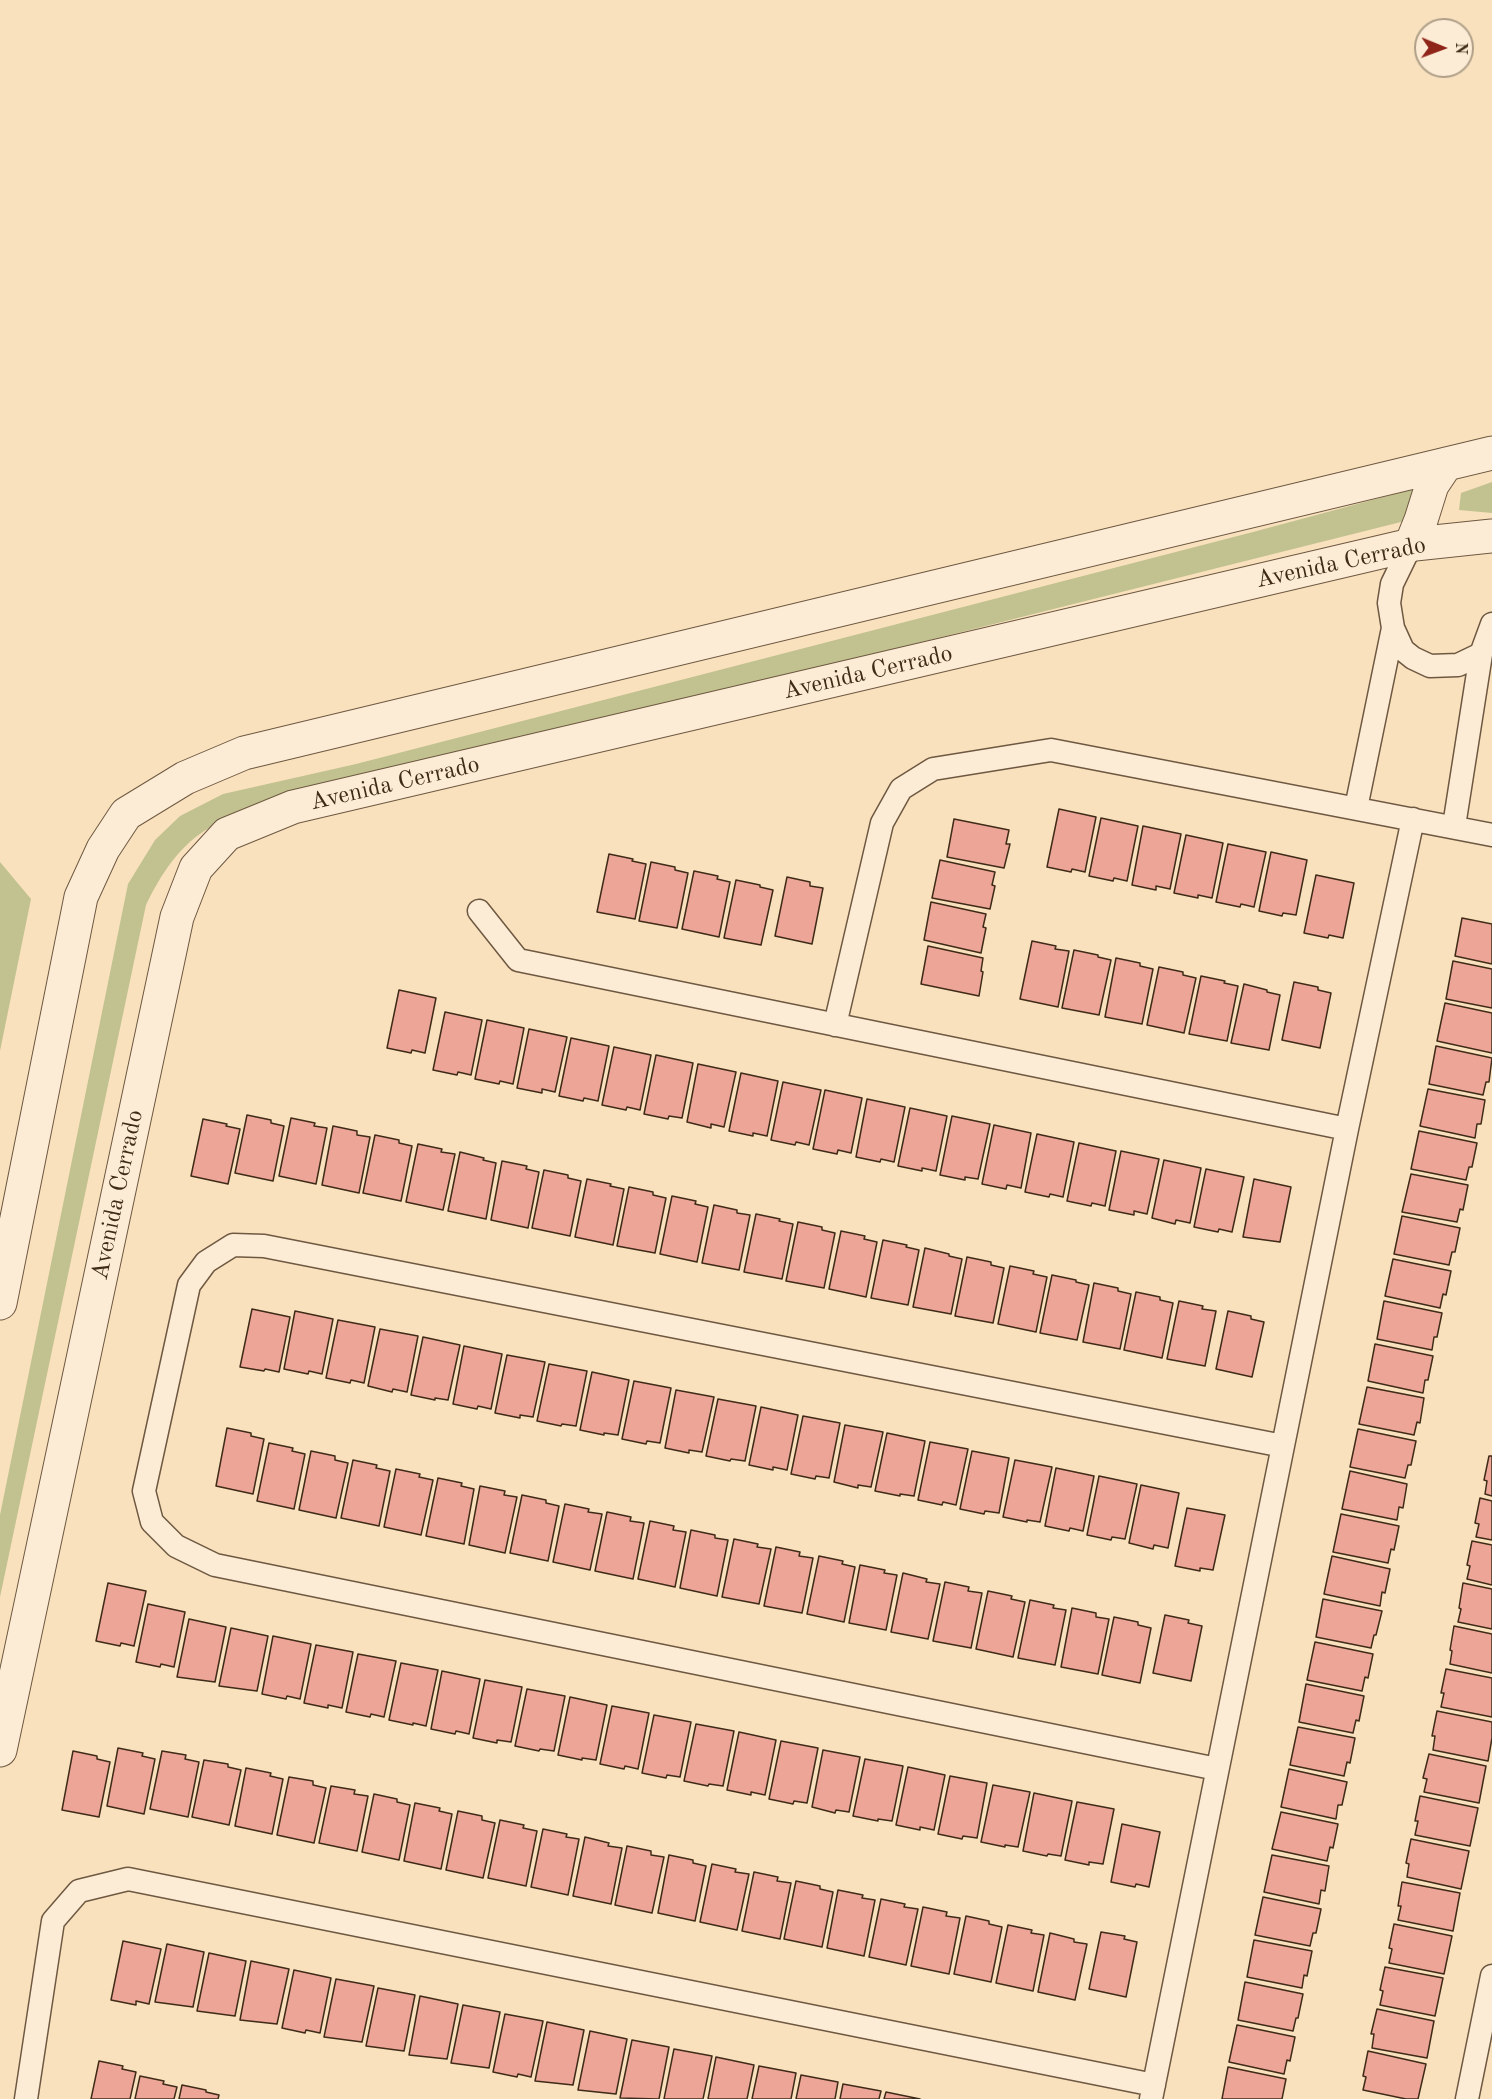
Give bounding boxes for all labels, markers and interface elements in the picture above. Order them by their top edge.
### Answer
north arrow [1414,18,1474,78]
text: N [1452,42,1468,55]
street label: Avenida Cerrado [1253,531,1429,595]
street label: Avenida Cerrado [780,640,956,706]
street label: Avenida Cerrado [307,751,483,817]
street label: Avenida Cerrado [86,1107,150,1283]

